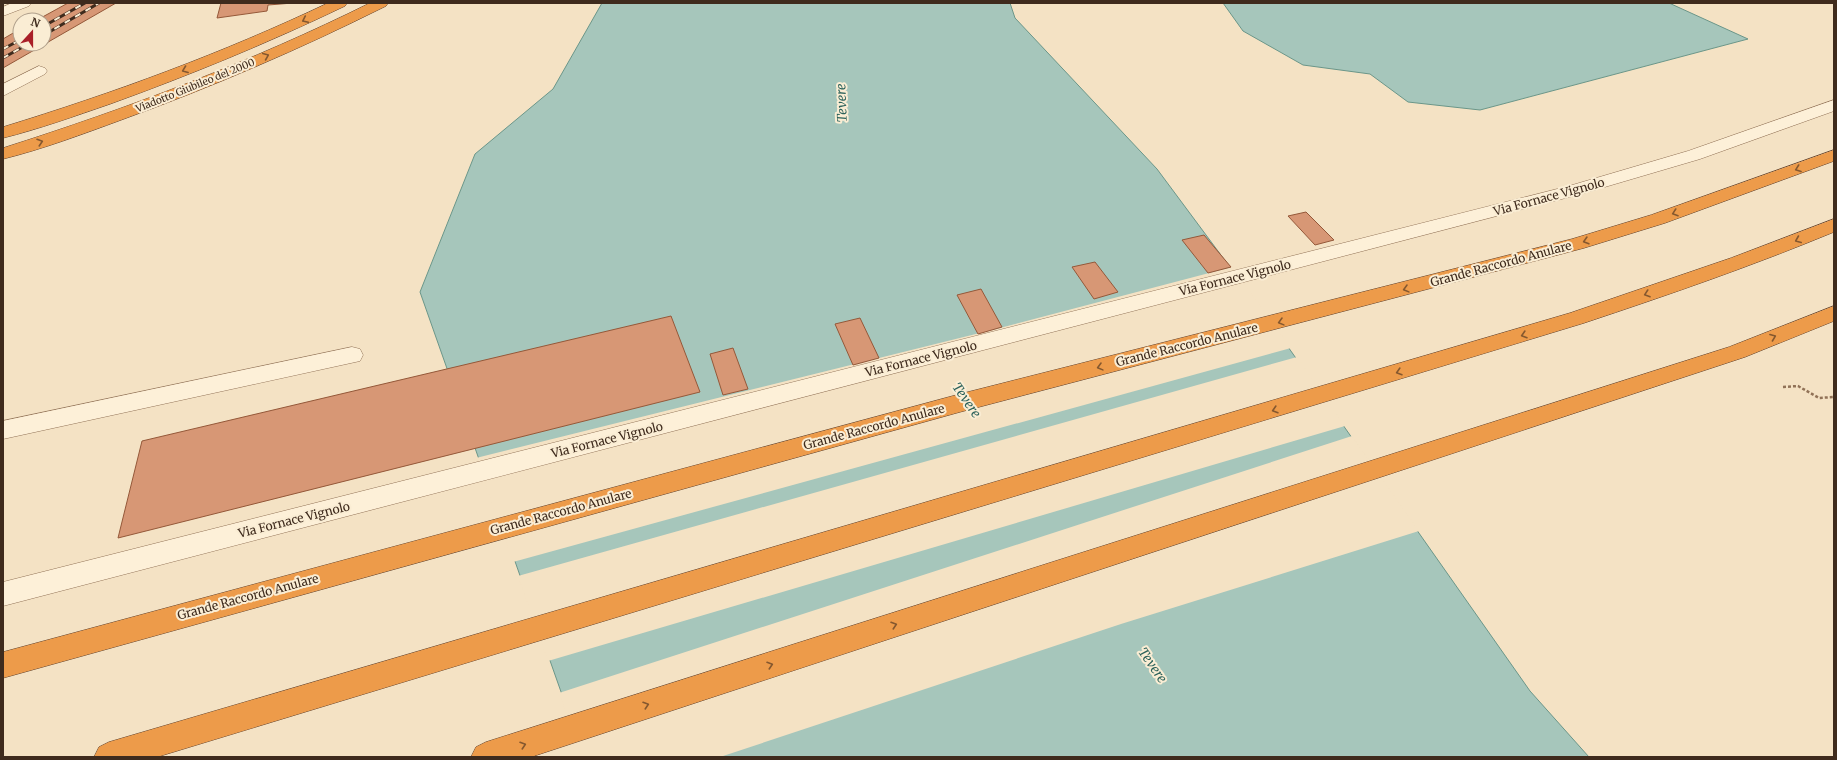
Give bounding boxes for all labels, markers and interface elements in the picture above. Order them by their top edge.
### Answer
north arrow [12,12,52,52]
text: N [29,15,42,31]
one-way arrow [302,15,310,23]
one-way arrow [263,53,270,61]
street label: Viadotto Giubileo del 2000 [133,56,257,116]
one-way arrow [182,66,189,74]
water label: Tevere [832,83,851,123]
one-way arrow [36,139,43,147]
one-way arrow [1794,165,1801,173]
street label: Via Fornace Vignolo [1491,174,1606,219]
one-way arrow [1672,208,1679,217]
one-way arrow [1795,235,1803,243]
one-way arrow [1583,236,1590,245]
street label: Grande Raccordo Anulare [1429,237,1573,290]
street label: Via Fornace Vignolo [1177,256,1292,299]
one-way arrow [1403,284,1410,293]
one-way arrow [1644,290,1651,298]
one-way arrow [1277,317,1284,325]
street label: Grande Raccordo Anulare [1114,320,1259,369]
one-way arrow [1520,330,1527,339]
one-way arrow [1770,334,1777,342]
street label: Via Fornace Vignolo [863,337,978,380]
one-way arrow [1097,363,1104,371]
one-way arrow [1396,367,1403,376]
water label: Tevere [948,379,985,421]
street label: Grande Raccordo Anulare [802,400,946,453]
one-way arrow [1271,405,1278,414]
street label: Via Fornace Vignolo [549,418,664,461]
street label: Grande Raccordo Anulare [489,485,633,538]
street label: Via Fornace Vignolo [236,498,351,541]
street label: Grande Raccordo Anulare [176,570,320,623]
one-way arrow [890,621,897,630]
water label: Tevere [1134,644,1171,686]
one-way arrow [766,661,773,670]
one-way arrow [643,701,650,710]
one-way arrow [519,741,526,750]

